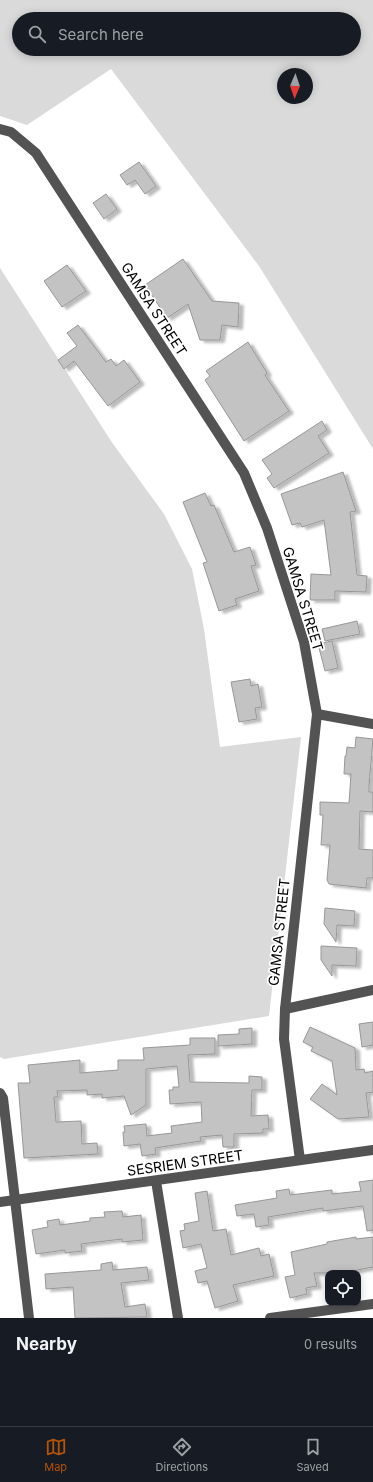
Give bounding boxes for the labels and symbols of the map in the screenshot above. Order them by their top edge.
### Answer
north arrow [277,68,313,104]
street label: GAMSA STREET [118,259,191,359]
street label: GAMSA STREET [280,545,327,653]
street label: GAMSA STREET [264,877,293,987]
street label: SESRIEM STREET [126,1146,244,1179]

